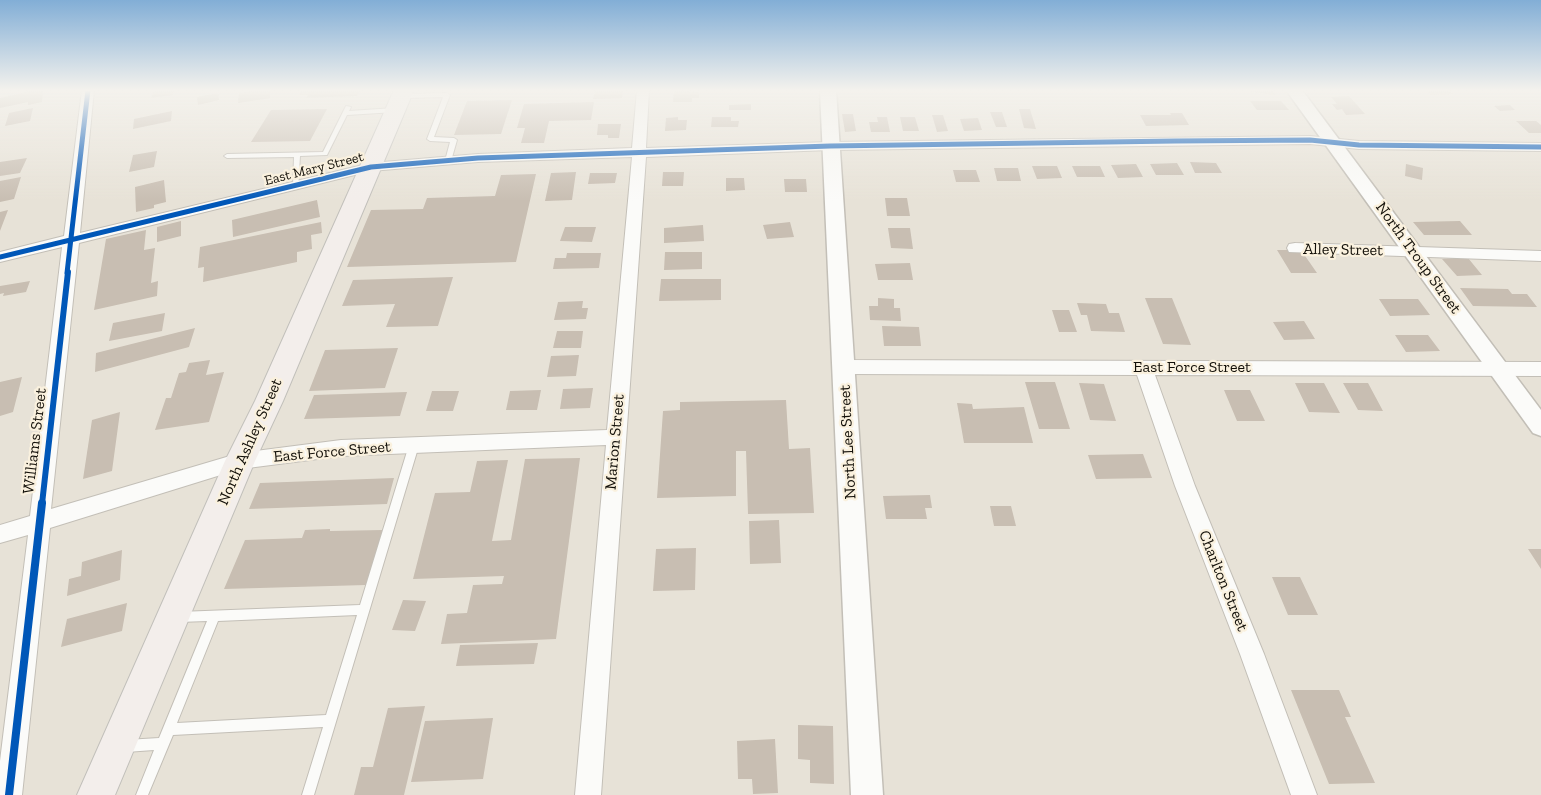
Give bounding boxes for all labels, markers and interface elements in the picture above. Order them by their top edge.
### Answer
street label: East Mary Street [263,149,365,189]
street label: North Troup Street [1371,199,1465,317]
street label: Alley Street [1303,240,1383,260]
street label: East Force Street [1133,357,1251,377]
street label: North Ashley Street [213,376,287,508]
street label: North Lee Street [835,384,861,500]
street label: Williams Street [19,387,51,495]
street label: Marion Street [601,393,629,491]
street label: East Force Street [272,437,392,467]
street label: Charlton Street [1194,528,1252,634]

